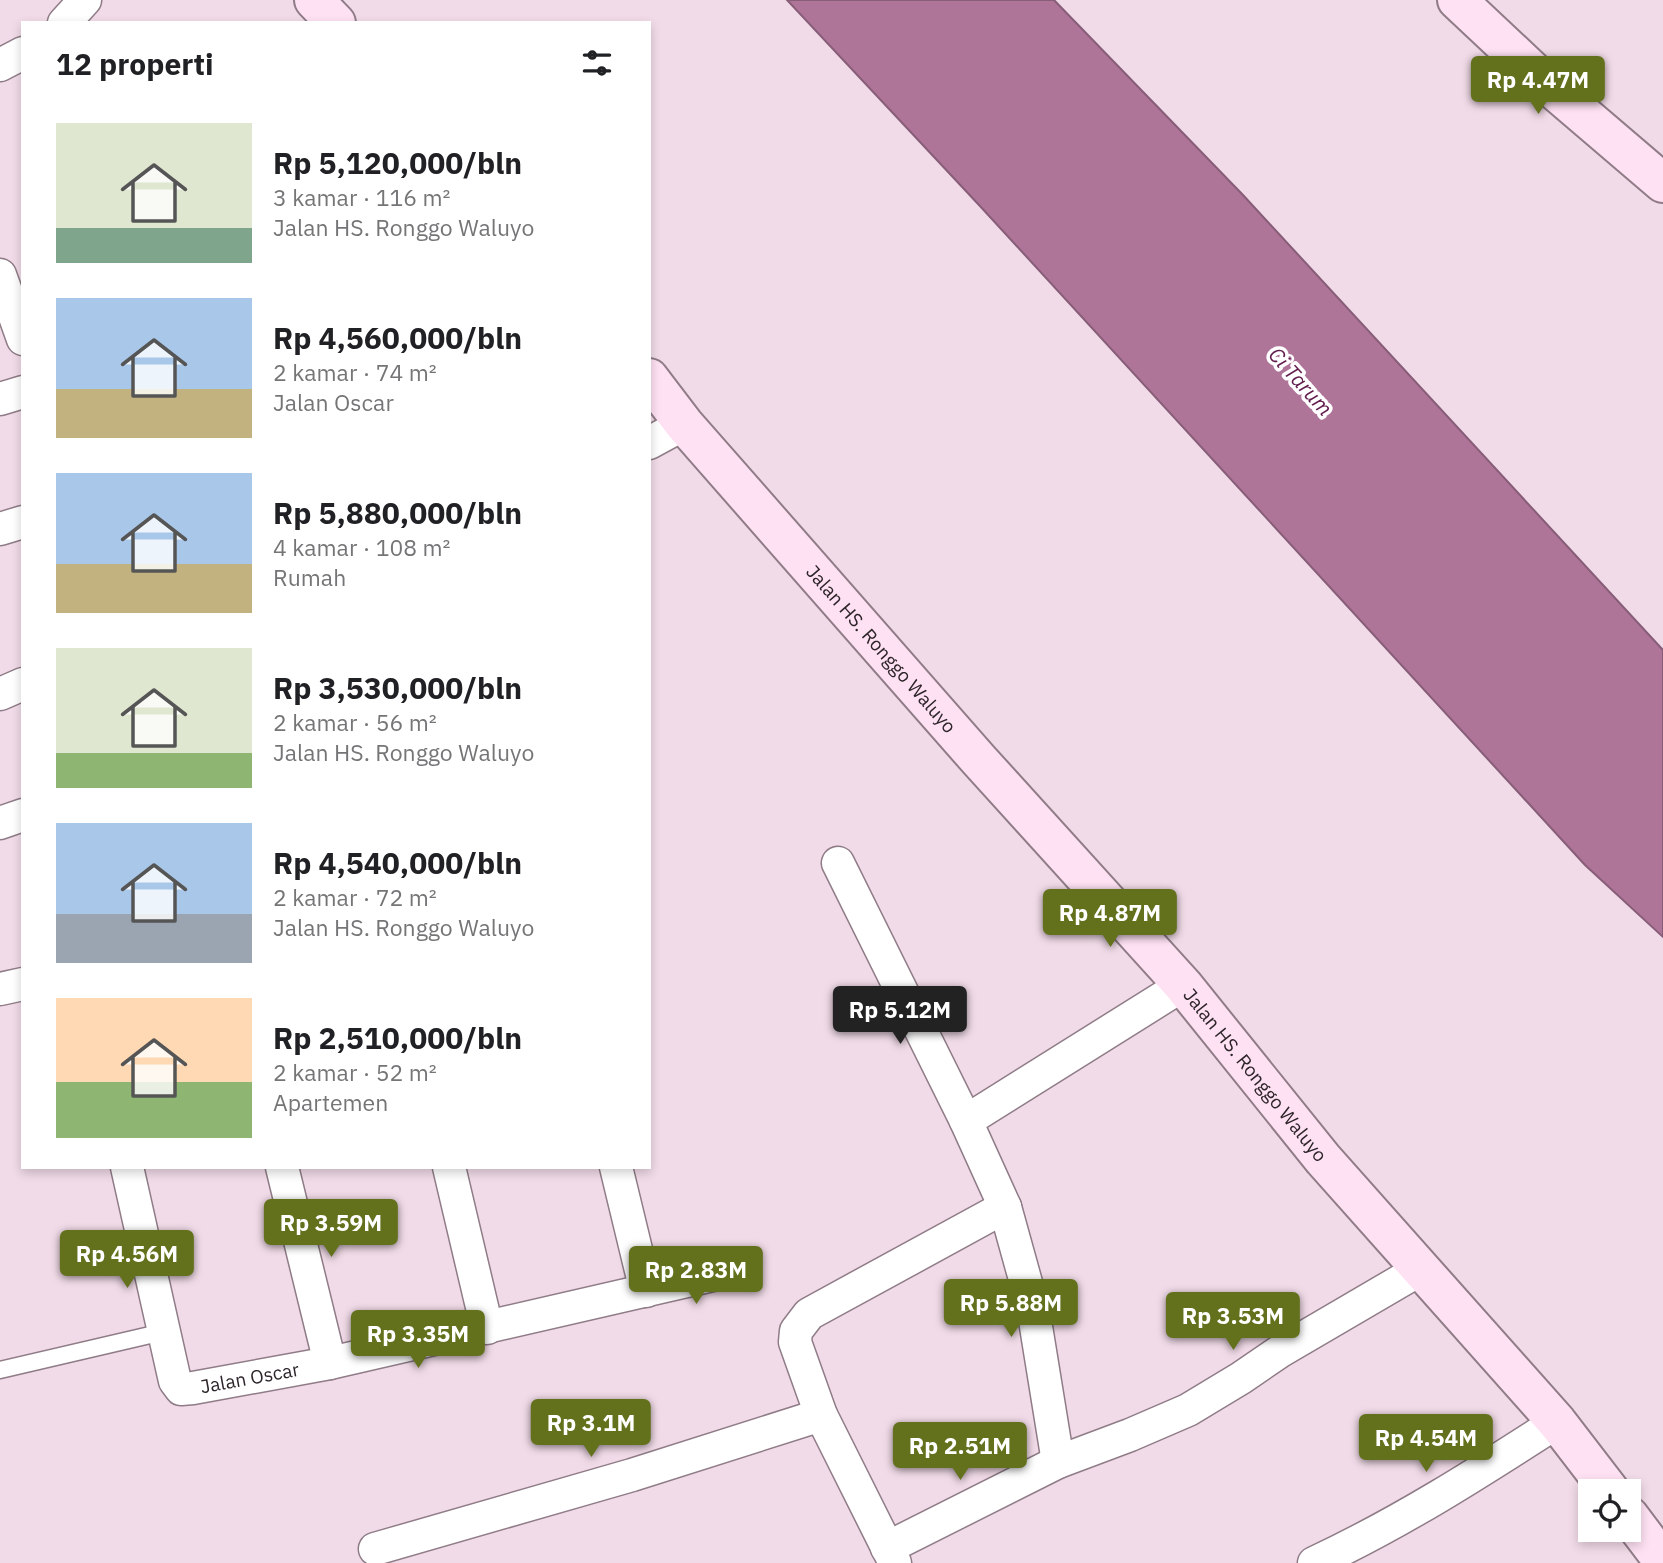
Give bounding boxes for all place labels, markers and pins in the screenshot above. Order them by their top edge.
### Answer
pin: Rp 4.47M [1466,57,1610,116]
pin: Rp 4.87M [1038,890,1182,949]
pin: Rp 5.12M [828,986,972,1046]
pin: Rp 3.59M [259,1200,403,1259]
pin: Rp 4.56M [55,1230,199,1290]
pin: Rp 2.83M [624,1246,768,1306]
pin: Rp 5.88M [939,1280,1083,1339]
pin: Rp 3.53M [1161,1292,1305,1352]
pin: Rp 3.35M [346,1310,490,1370]
pin: Rp 3.1M [526,1400,656,1459]
pin: Rp 4.54M [1354,1414,1498,1474]
pin: Rp 2.51M [888,1422,1032,1482]

